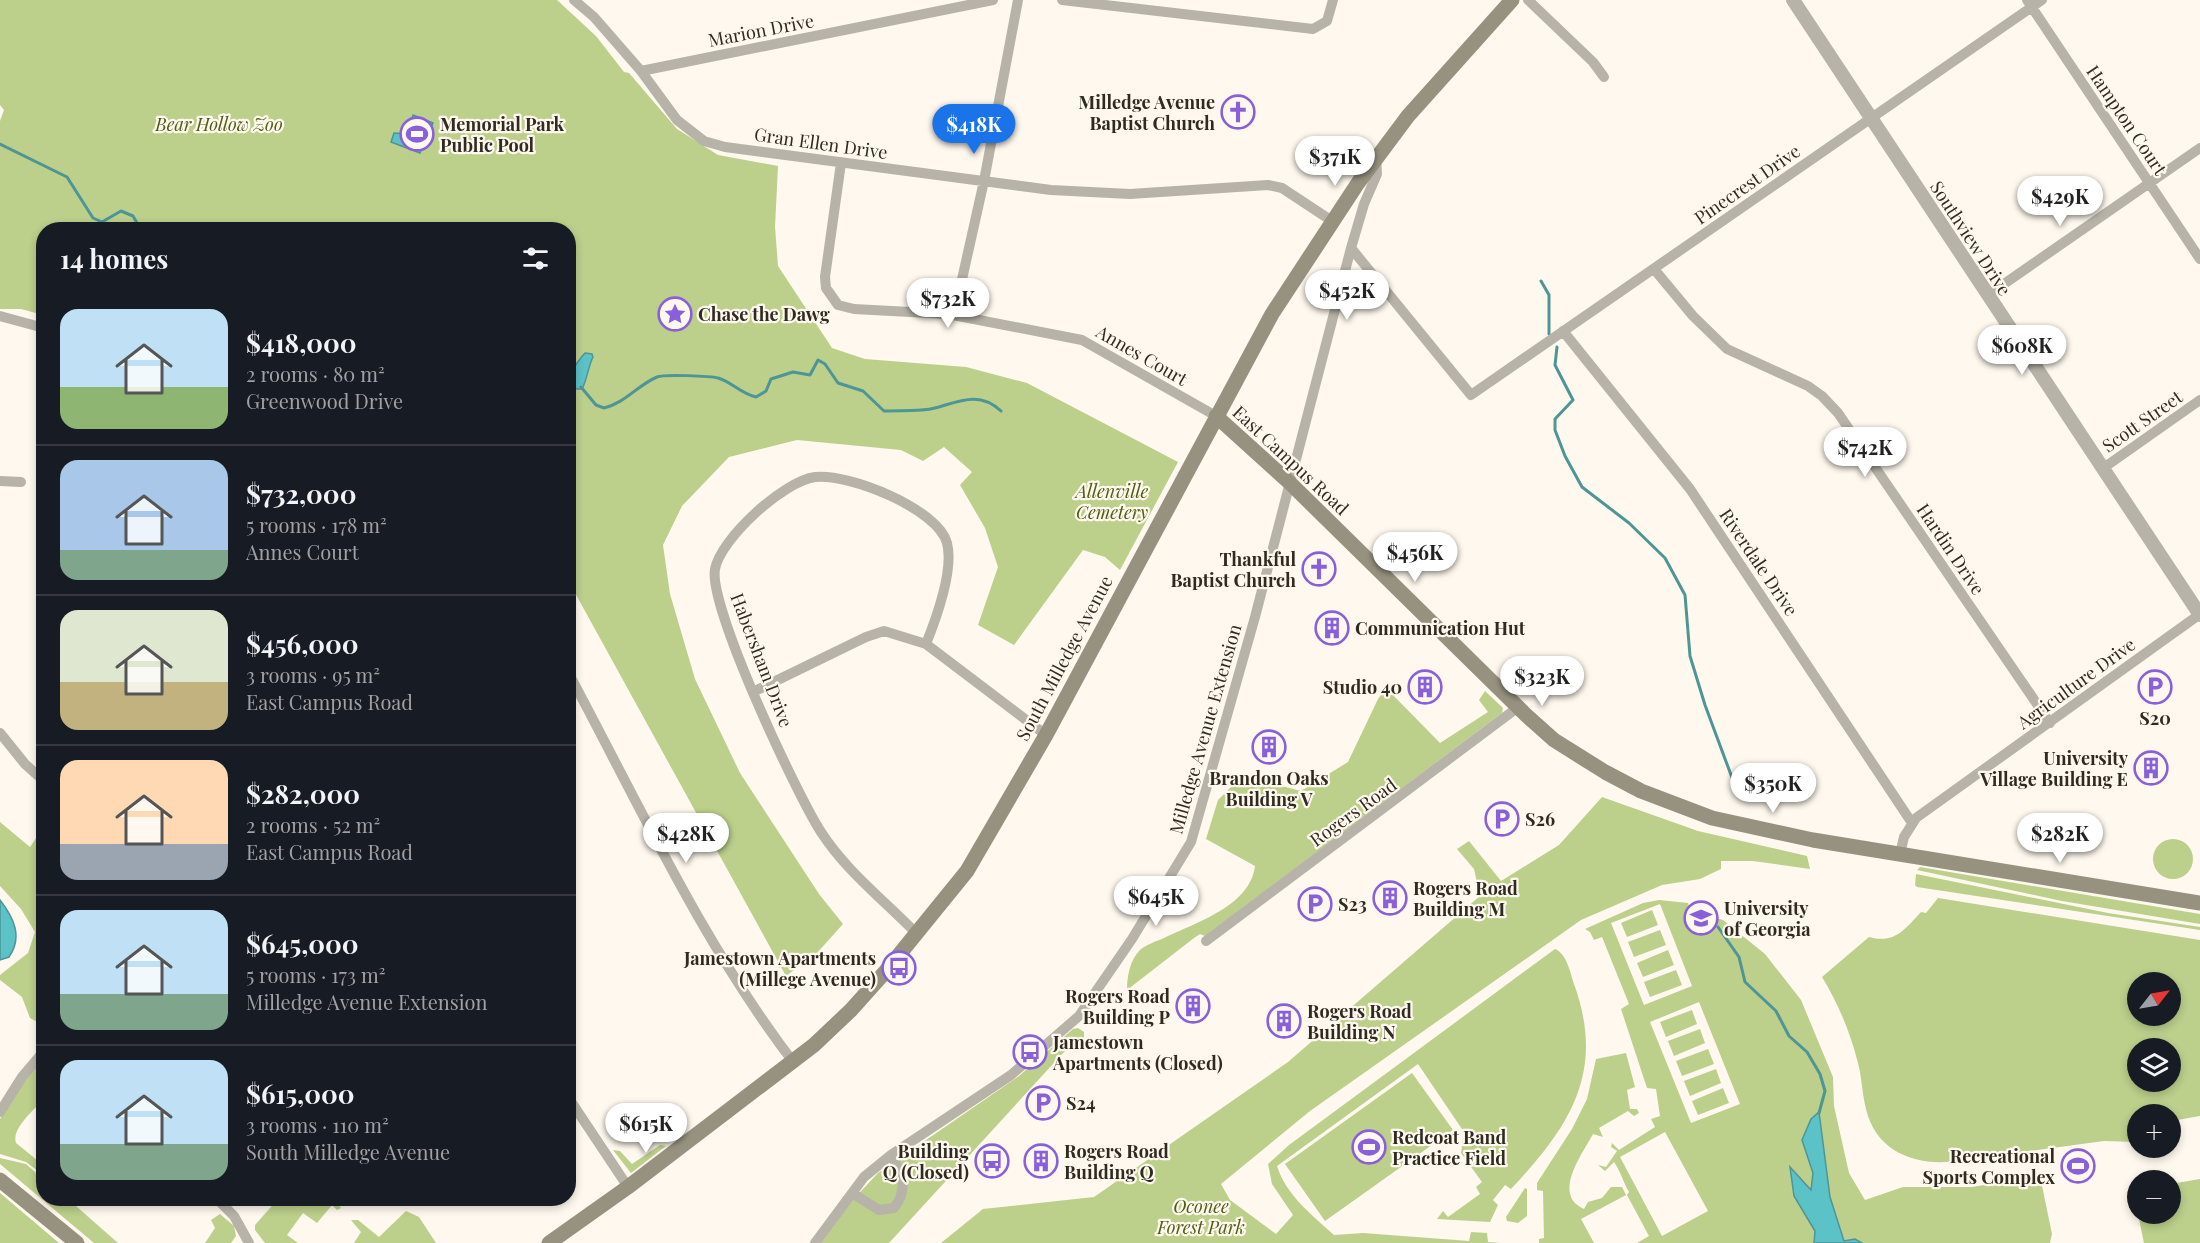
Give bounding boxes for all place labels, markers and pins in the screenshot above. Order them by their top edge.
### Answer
place label: Milledge Avenue Baptist Church [1079,90,1215,135]
church icon: Milledge Avenue Baptist Church [1220,94,1256,130]
pin: $418K [932,104,1016,155]
place label: Memorial Park Public Pool [440,112,565,157]
sports icon: Memorial Park Public Pool [399,116,435,152]
pin: $371K [1293,136,1377,187]
pin: $429K [2018,176,2102,227]
pin: $452K [1305,270,1389,321]
pin: $732K [906,278,990,329]
place icon: Chase the Dawg [657,296,693,332]
place label: Chase the Dawg [698,302,830,326]
pin: $608K [1980,325,2064,376]
pin: $742K [1823,427,1907,478]
pin: $456K [1373,532,1457,583]
place label: Thankful Baptist Church [1170,547,1296,592]
church icon: Thankful Baptist Church [1301,551,1337,587]
building icon: Communication Hut [1314,610,1350,646]
place label: Communication Hut [1355,616,1526,640]
pin: $323K [1500,656,1584,707]
building icon: Studio 40 [1407,669,1443,705]
parking icon: S20 [2137,669,2173,705]
place label: Studio 40 [1323,675,1402,699]
place label: S20 [2139,706,2171,730]
building icon: Brandon Oaks Building V [1251,729,1287,765]
place label: University Village Building E [1979,746,2129,791]
building icon: University Village Building E [2133,750,2169,786]
pin: $350K [1731,763,1815,814]
place label: Brandon Oaks Building V [1209,766,1329,811]
parking icon: S26 [1484,801,1520,837]
place label: S26 [1525,807,1555,831]
pin: $428K [644,813,728,864]
pin: $282K [2018,813,2102,864]
pin: $645K [1114,876,1198,927]
place label: Rogers Road Building M [1413,876,1518,921]
building icon: Rogers Road Building M [1372,880,1408,916]
parking icon: S23 [1297,886,1333,922]
place label: S23 [1338,892,1367,916]
place label: University of Georgia [1724,896,1811,941]
school or university icon: University of Georgia [1683,900,1719,936]
place label: Jamestown Apartments (Millege Avenue) [683,946,876,991]
bus stop icon: Jamestown Apartments (Millege Avenue) [881,950,917,986]
place label: Rogers Road Building P [1065,984,1170,1029]
building icon: Rogers Road Building P [1175,988,1211,1024]
place label: Rogers Road Building N [1307,999,1412,1044]
building icon: Rogers Road Building N [1266,1003,1302,1039]
place label: Jamestown Apartments (Closed) [1052,1030,1223,1075]
bus stop icon: Jamestown Apartments (Closed) [1012,1034,1048,1070]
parking icon: S24 [1025,1085,1061,1121]
place label: S24 [1066,1091,1095,1115]
pin: $615K [604,1103,688,1154]
place label: Redcoat Band Practice Field [1392,1125,1507,1170]
sports icon: Redcoat Band Practice Field [1351,1129,1387,1165]
place label: Building Q (Closed) [883,1139,969,1184]
place label: Rogers Road Building Q [1064,1139,1169,1184]
bus stop icon: Building Q (Closed) [974,1143,1010,1179]
building icon: Rogers Road Building Q [1023,1143,1059,1179]
place label: Recreational Sports Complex [1922,1144,2055,1189]
sports icon: Recreational Sports Complex [2060,1148,2096,1184]

